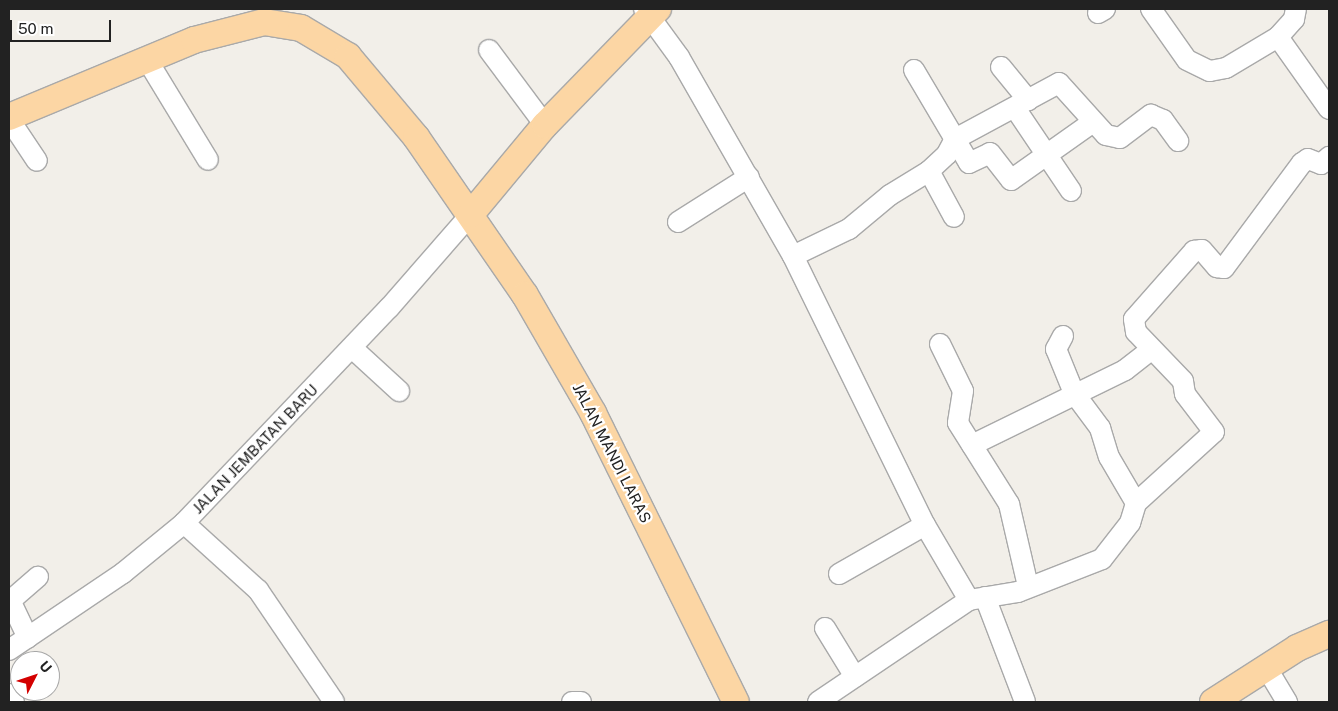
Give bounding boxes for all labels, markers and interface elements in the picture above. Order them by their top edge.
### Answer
scale bar [12,10,114,42]
text: 50 m [18,20,53,37]
street label: JALAN MANDI LARAS [569,380,655,526]
street label: JALAN JEMBATAN BARU [189,381,321,517]
north arrow [10,651,60,701]
text: U [36,658,55,676]

